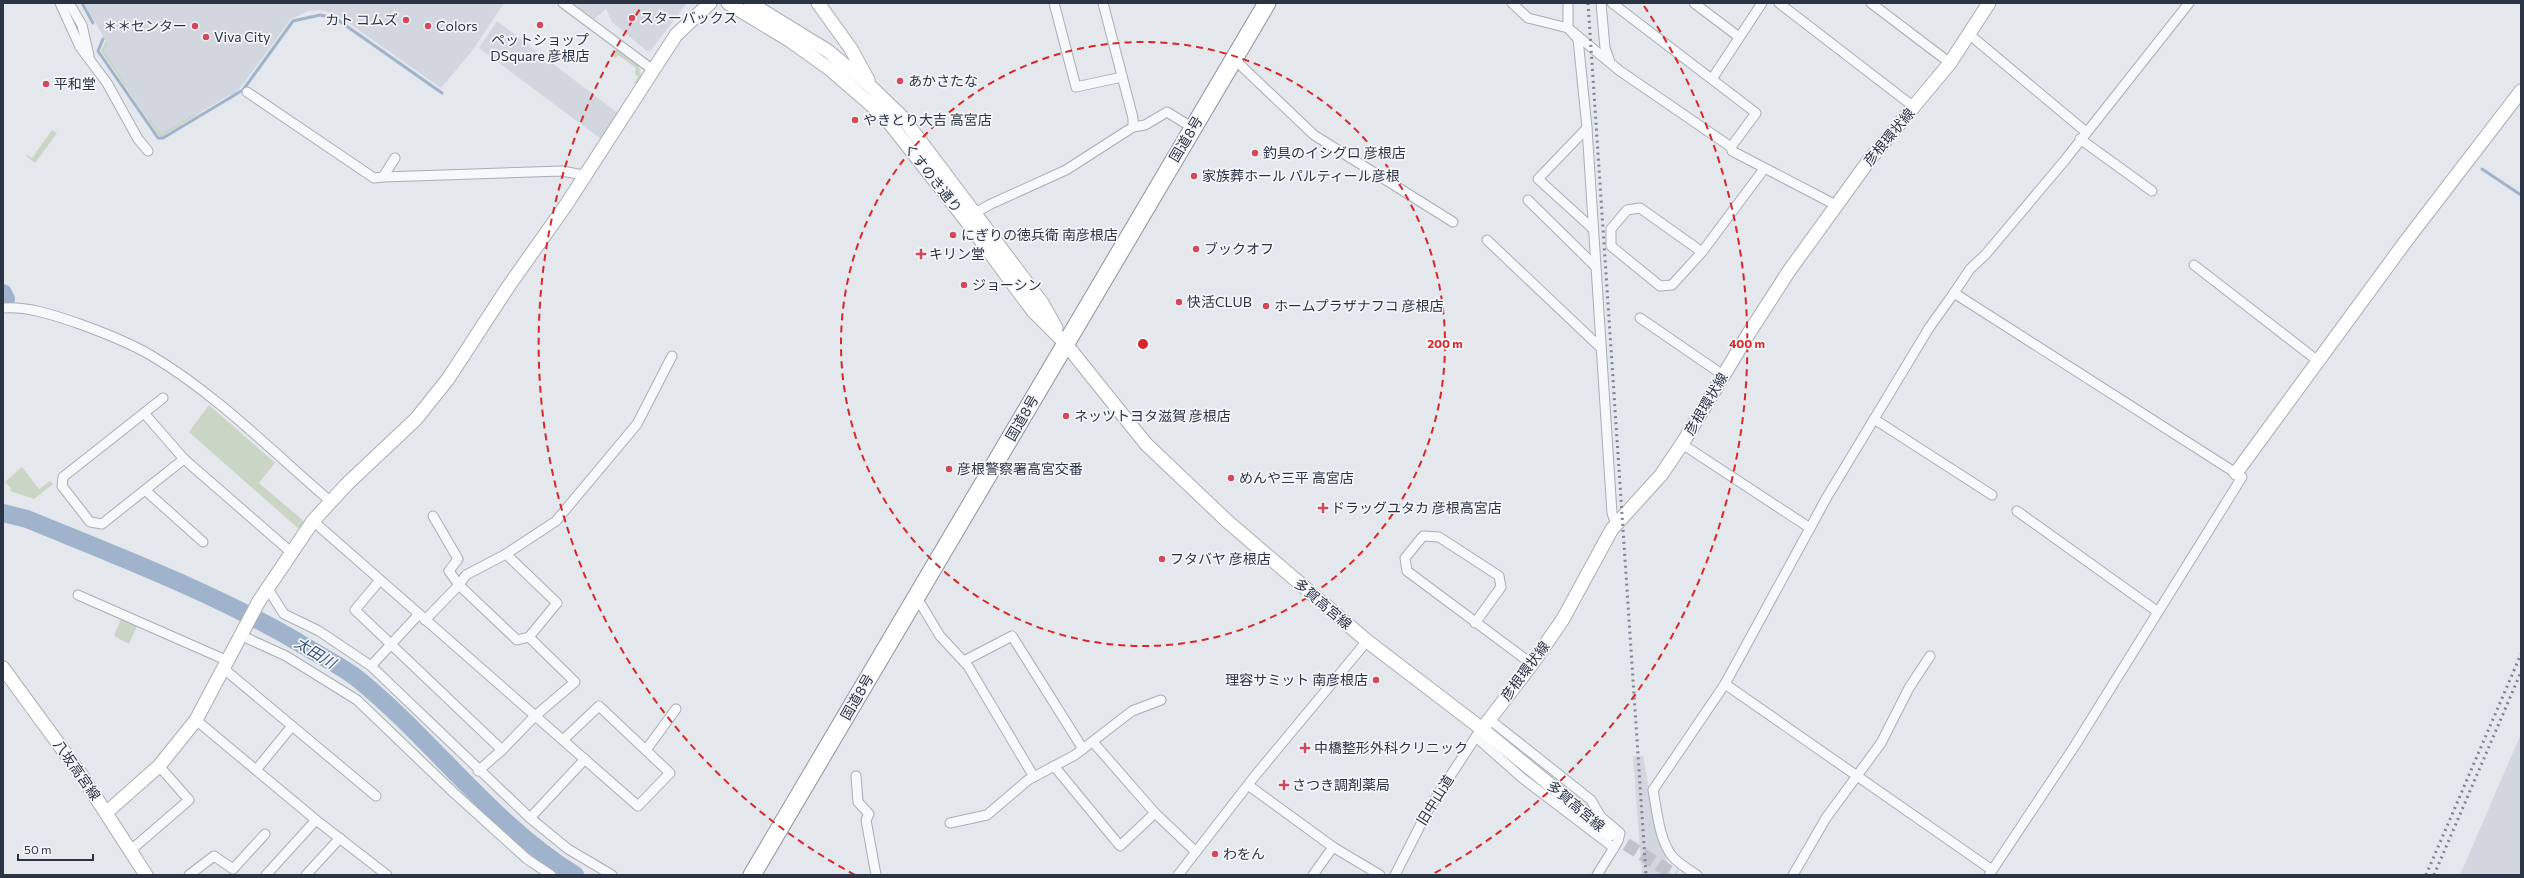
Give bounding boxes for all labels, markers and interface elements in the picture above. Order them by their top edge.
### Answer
place label: スターバックス [640,9,737,26]
place label: カト コムズ [325,11,398,28]
marker: スターバックス [627,13,637,23]
marker: カト コムズ [401,15,411,25]
place label: ＊＊センター [103,17,187,34]
place label: Colors [436,17,478,34]
marker: ペットショップ DSquare 彦根店 [535,20,545,30]
marker: ＊＊センター [190,21,200,31]
marker: Colors [423,21,433,31]
place label: Viva City [214,28,270,45]
place label: ペットショップ DSquare 彦根店 [490,31,590,64]
marker: Viva City [201,32,211,42]
place label: あかさたな [908,72,978,89]
place label: 平和堂 [54,75,96,92]
marker: あかさたな [895,76,905,86]
marker: 平和堂 [41,79,51,89]
street label: 彦根環状線 [1860,104,1918,169]
place label: やきとり大吉 高宮店 [863,111,992,128]
street label: 国道8号 [1165,113,1206,165]
marker: やきとり大吉 高宮店 [850,115,860,125]
street label: くすのき通り [901,140,966,216]
place label: 釣具のイシグロ 彦根店 [1263,144,1406,161]
marker: 釣具のイシグロ 彦根店 [1250,148,1260,158]
place label: 家族葬ホール パルティール彦根 [1202,167,1400,184]
marker: 家族葬ホール パルティール彦根 [1189,171,1199,181]
place label: にぎりの徳兵衛 南彦根店 [961,226,1118,243]
marker: にぎりの徳兵衛 南彦根店 [948,230,958,240]
place label: ブックオフ [1204,240,1274,257]
marker: ブックオフ [1191,244,1201,254]
place label: キリン堂 [929,245,985,262]
marker: キリン堂 [916,249,926,259]
place label: ジョーシン [972,276,1042,293]
marker: ジョーシン [959,280,969,290]
place label: 快活CLUB [1187,293,1252,310]
marker: 快活CLUB [1174,297,1184,307]
place label: ホームプラザナフコ 彦根店 [1274,297,1443,314]
marker: ホームプラザナフコ 彦根店 [1261,301,1271,311]
text: 200 m [1427,336,1463,350]
text: 400 m [1729,336,1765,350]
centre of rings [1136,337,1150,351]
street label: 彦根環状線 [1680,369,1731,438]
street label: 国道8号 [1002,392,1042,444]
place label: ネッツトヨタ滋賀 彦根店 [1074,407,1231,424]
marker: ネッツトヨタ滋賀 彦根店 [1061,411,1071,421]
place label: 彦根警察署高宮交番 [957,460,1083,477]
marker: 彦根警察署高宮交番 [944,464,954,474]
place label: めんや三平 高宮店 [1239,469,1354,486]
marker: めんや三平 高宮店 [1226,473,1236,483]
place label: ドラッグユタカ 彦根高宮店 [1331,499,1502,516]
marker: ドラッグユタカ 彦根高宮店 [1318,503,1328,513]
place label: フタバヤ 彦根店 [1170,550,1271,567]
marker: フタバヤ 彦根店 [1157,554,1167,564]
street label: 多賀高宮線 [1291,575,1356,633]
water label: 太田川 [292,633,341,672]
street label: 彦根環状線 [1497,638,1552,704]
street label: 国道8号 [837,671,877,723]
place label: 理容サミット 南彦根店 [1225,671,1368,688]
marker: 理容サミット 南彦根店 [1371,675,1381,685]
street label: 八坂高宮線 [50,736,104,803]
place label: 中橋整形外科クリニック [1314,739,1468,756]
marker: 中橋整形外科クリニック [1299,742,1311,754]
street label: 旧中山道 [1413,771,1457,828]
place label: さつき調剤薬局 [1292,776,1390,793]
street label: 多賀高宮線 [1544,777,1609,835]
marker: さつき調剤薬局 [1279,780,1289,790]
scale bar [18,836,93,862]
text: 50 m [24,842,52,856]
place label: わをん [1223,845,1265,862]
marker: わをん [1210,849,1220,859]

